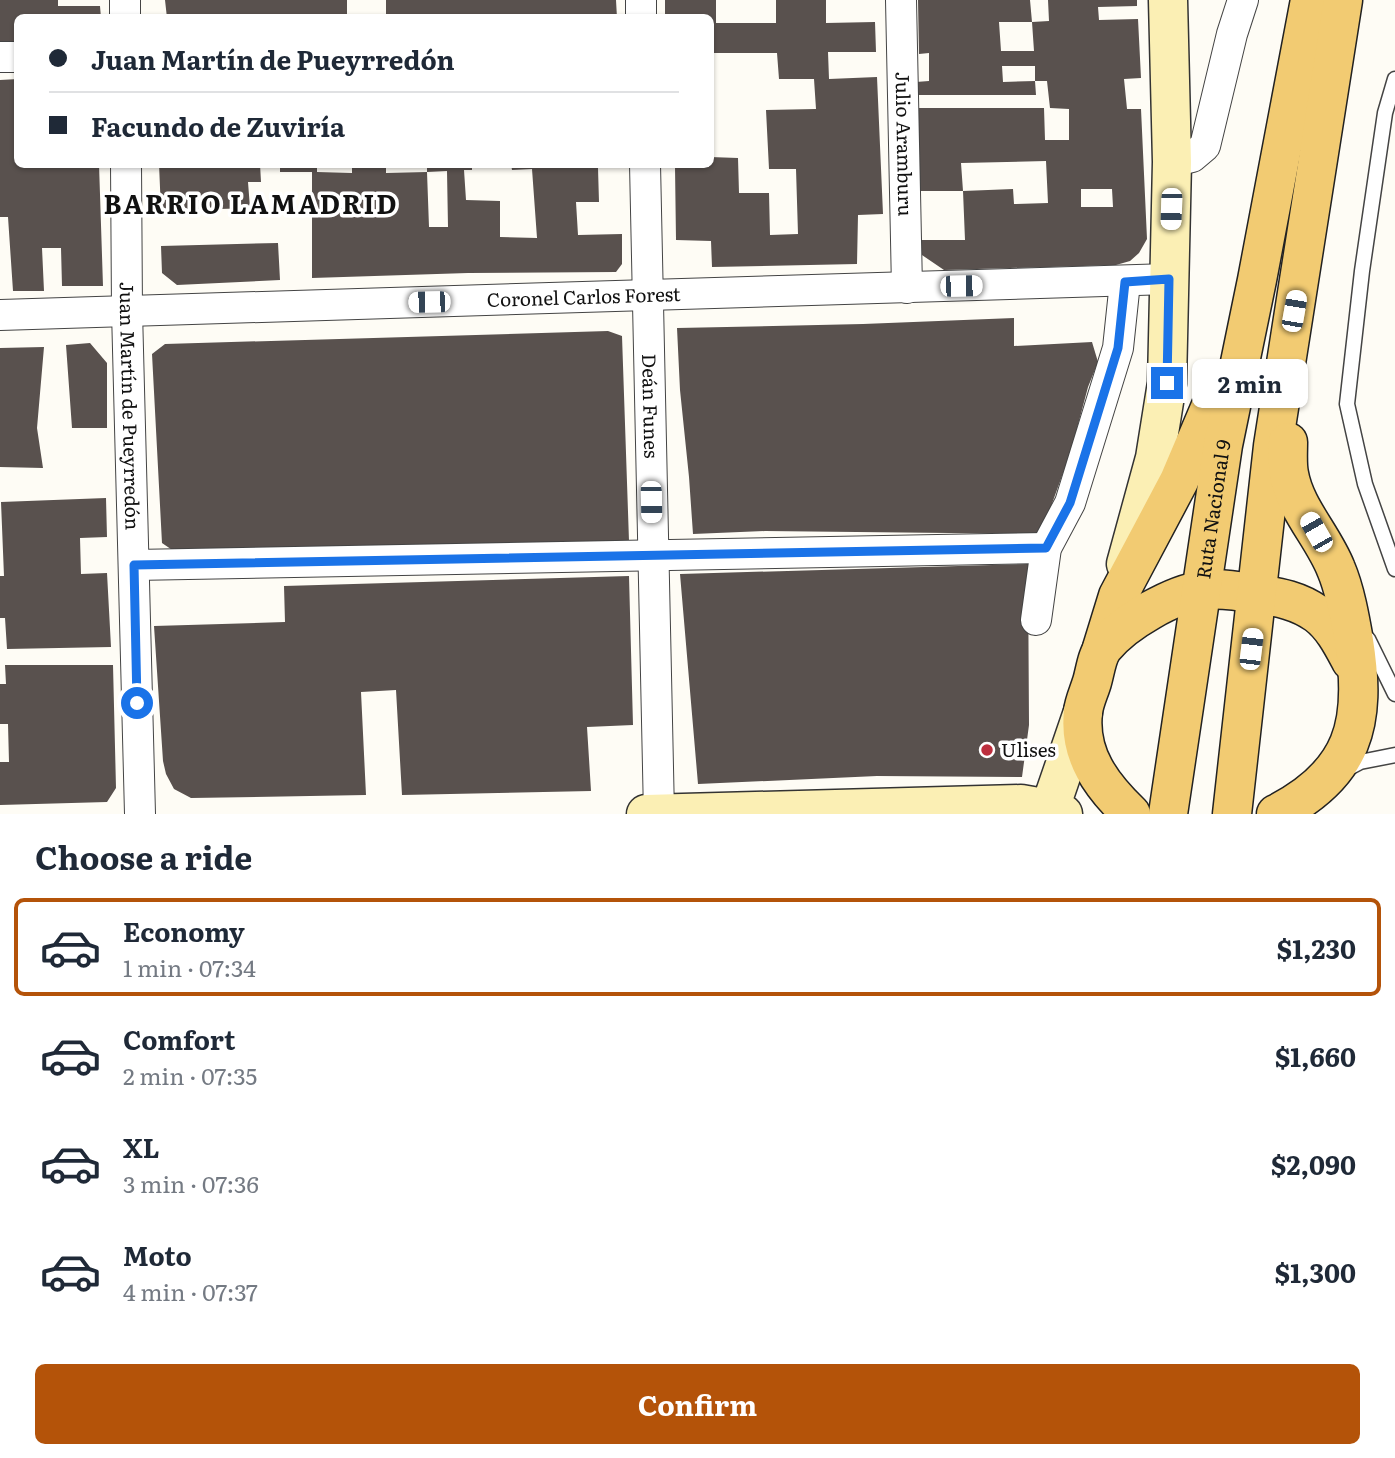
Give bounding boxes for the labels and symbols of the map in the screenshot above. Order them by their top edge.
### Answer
street label: Julio Aramburu [889,71,921,217]
district label: BARRIO LAMADRID [104,183,398,222]
car [1160,188,1183,230]
car [940,275,983,297]
street label: Coronel Carlos Forest [486,279,681,313]
street label: Juan Martín de Pueyrredón [114,282,148,531]
car [1281,288,1308,334]
car [408,291,451,313]
street label: Deán Funes [636,353,666,459]
callout: 2 min [1192,358,1307,408]
route end [1151,367,1183,399]
street label: Ruta Nacional 9 [1188,437,1237,581]
car [641,481,662,523]
car [1297,509,1336,555]
car [1239,627,1264,671]
route start [121,687,153,719]
place label: Ulises [1001,735,1056,763]
marker: Ulises [979,742,995,758]

